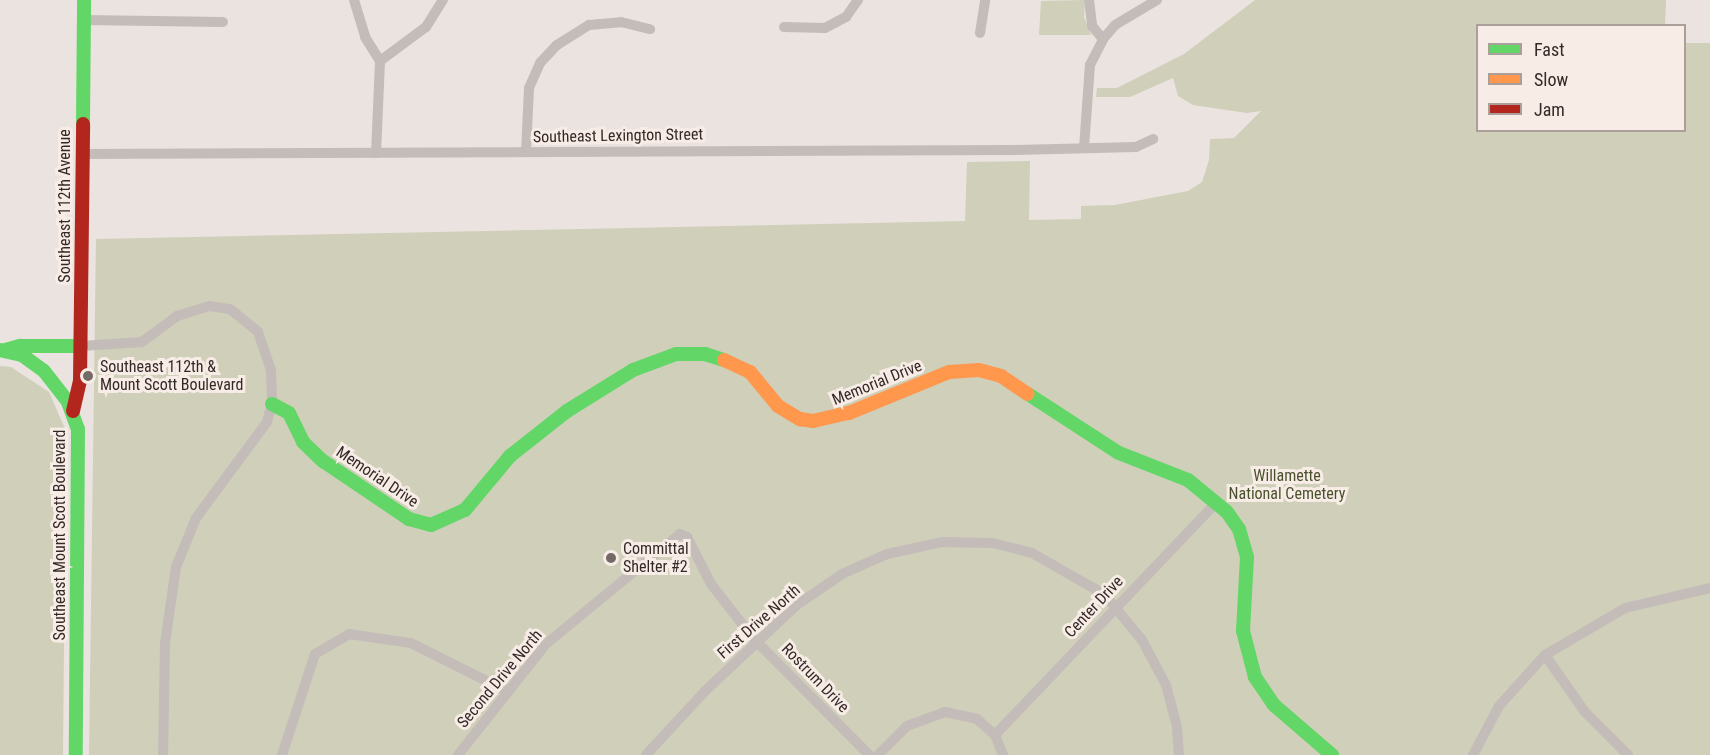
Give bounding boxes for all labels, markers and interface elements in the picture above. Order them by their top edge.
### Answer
legend [1476,24,1686,132]
text: Fast [1534,39,1565,60]
text: Slow [1534,69,1568,90]
text: Jam [1534,99,1565,120]
street label: Southeast Lexington Street [533,125,703,147]
street label: Southeast 112th Avenue [55,129,75,283]
street label: Memorial Drive [829,356,925,410]
place label: Southeast 112th & Mount Scott Boulevard [100,357,243,395]
marker: Southeast 112th & Mount Scott Boulevard [81,369,95,383]
street label: Southeast Mount Scott Boulevard [50,430,70,640]
street label: Memorial Drive [332,442,422,512]
park label: Willamette National Cemetery [1229,466,1345,504]
place label: Committal Shelter #2 [623,539,689,577]
marker: Committal Shelter #2 [604,551,618,565]
street label: Center Drive [1061,572,1127,642]
street label: First Drive North [714,581,804,663]
street label: Second Drive North [453,626,547,732]
street label: Rostrum Drive [777,639,853,717]

